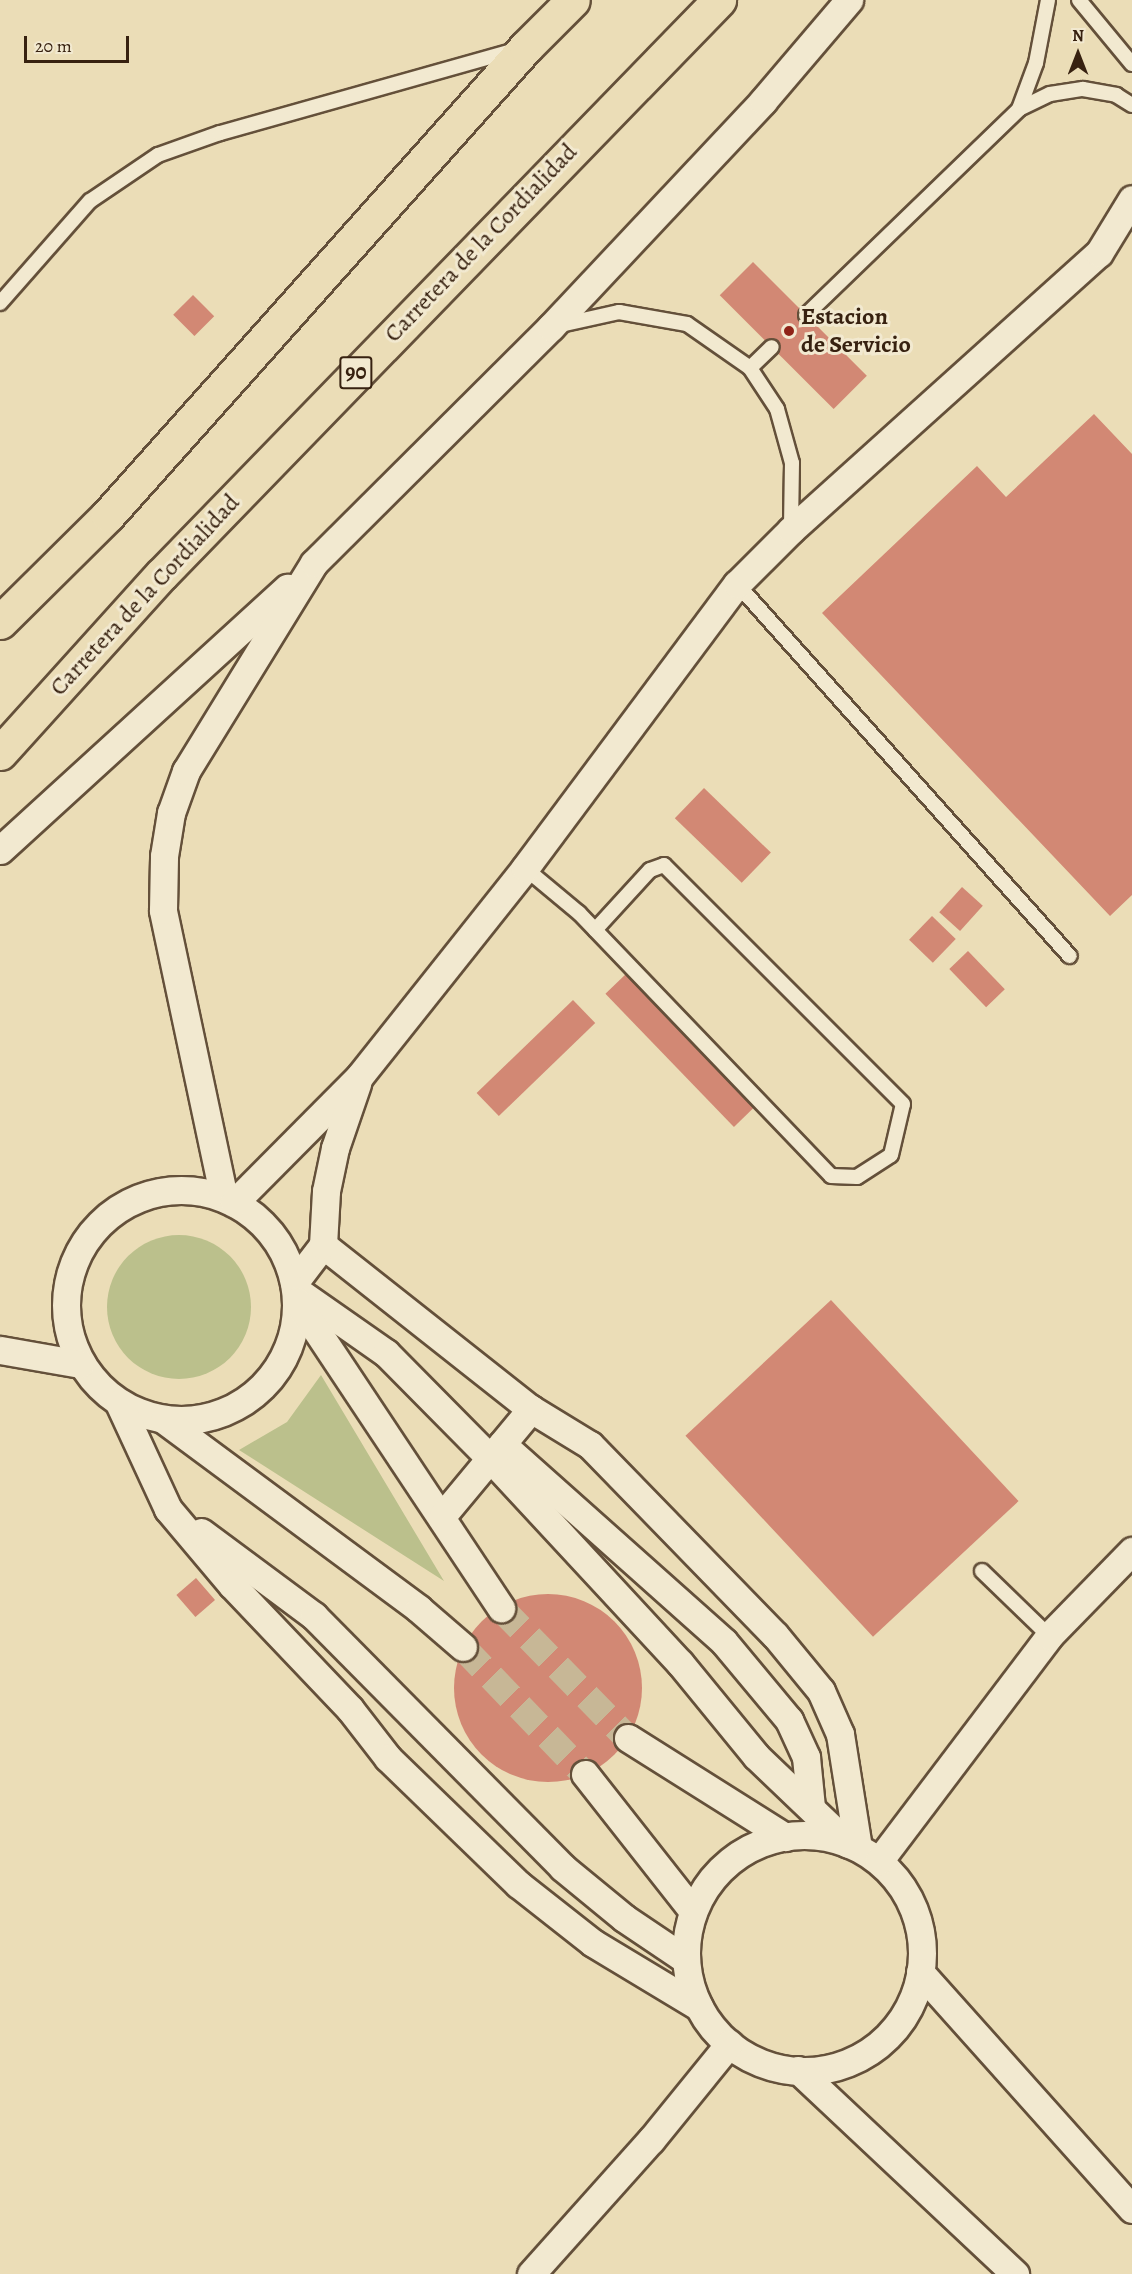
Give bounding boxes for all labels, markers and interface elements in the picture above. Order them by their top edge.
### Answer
scale bar [27,24,132,62]
north arrow [1048,24,1108,84]
text: N [1072,25,1084,47]
text: 20 m [35,34,72,58]
street label: Carretera de la Cordialidad [379,138,583,348]
place label: Estacion de Servicio [801,303,911,359]
marker: Estacion de Servicio [782,324,796,338]
road number: 90 [338,354,374,392]
street label: Carretera de la Cordialidad [44,488,246,702]

